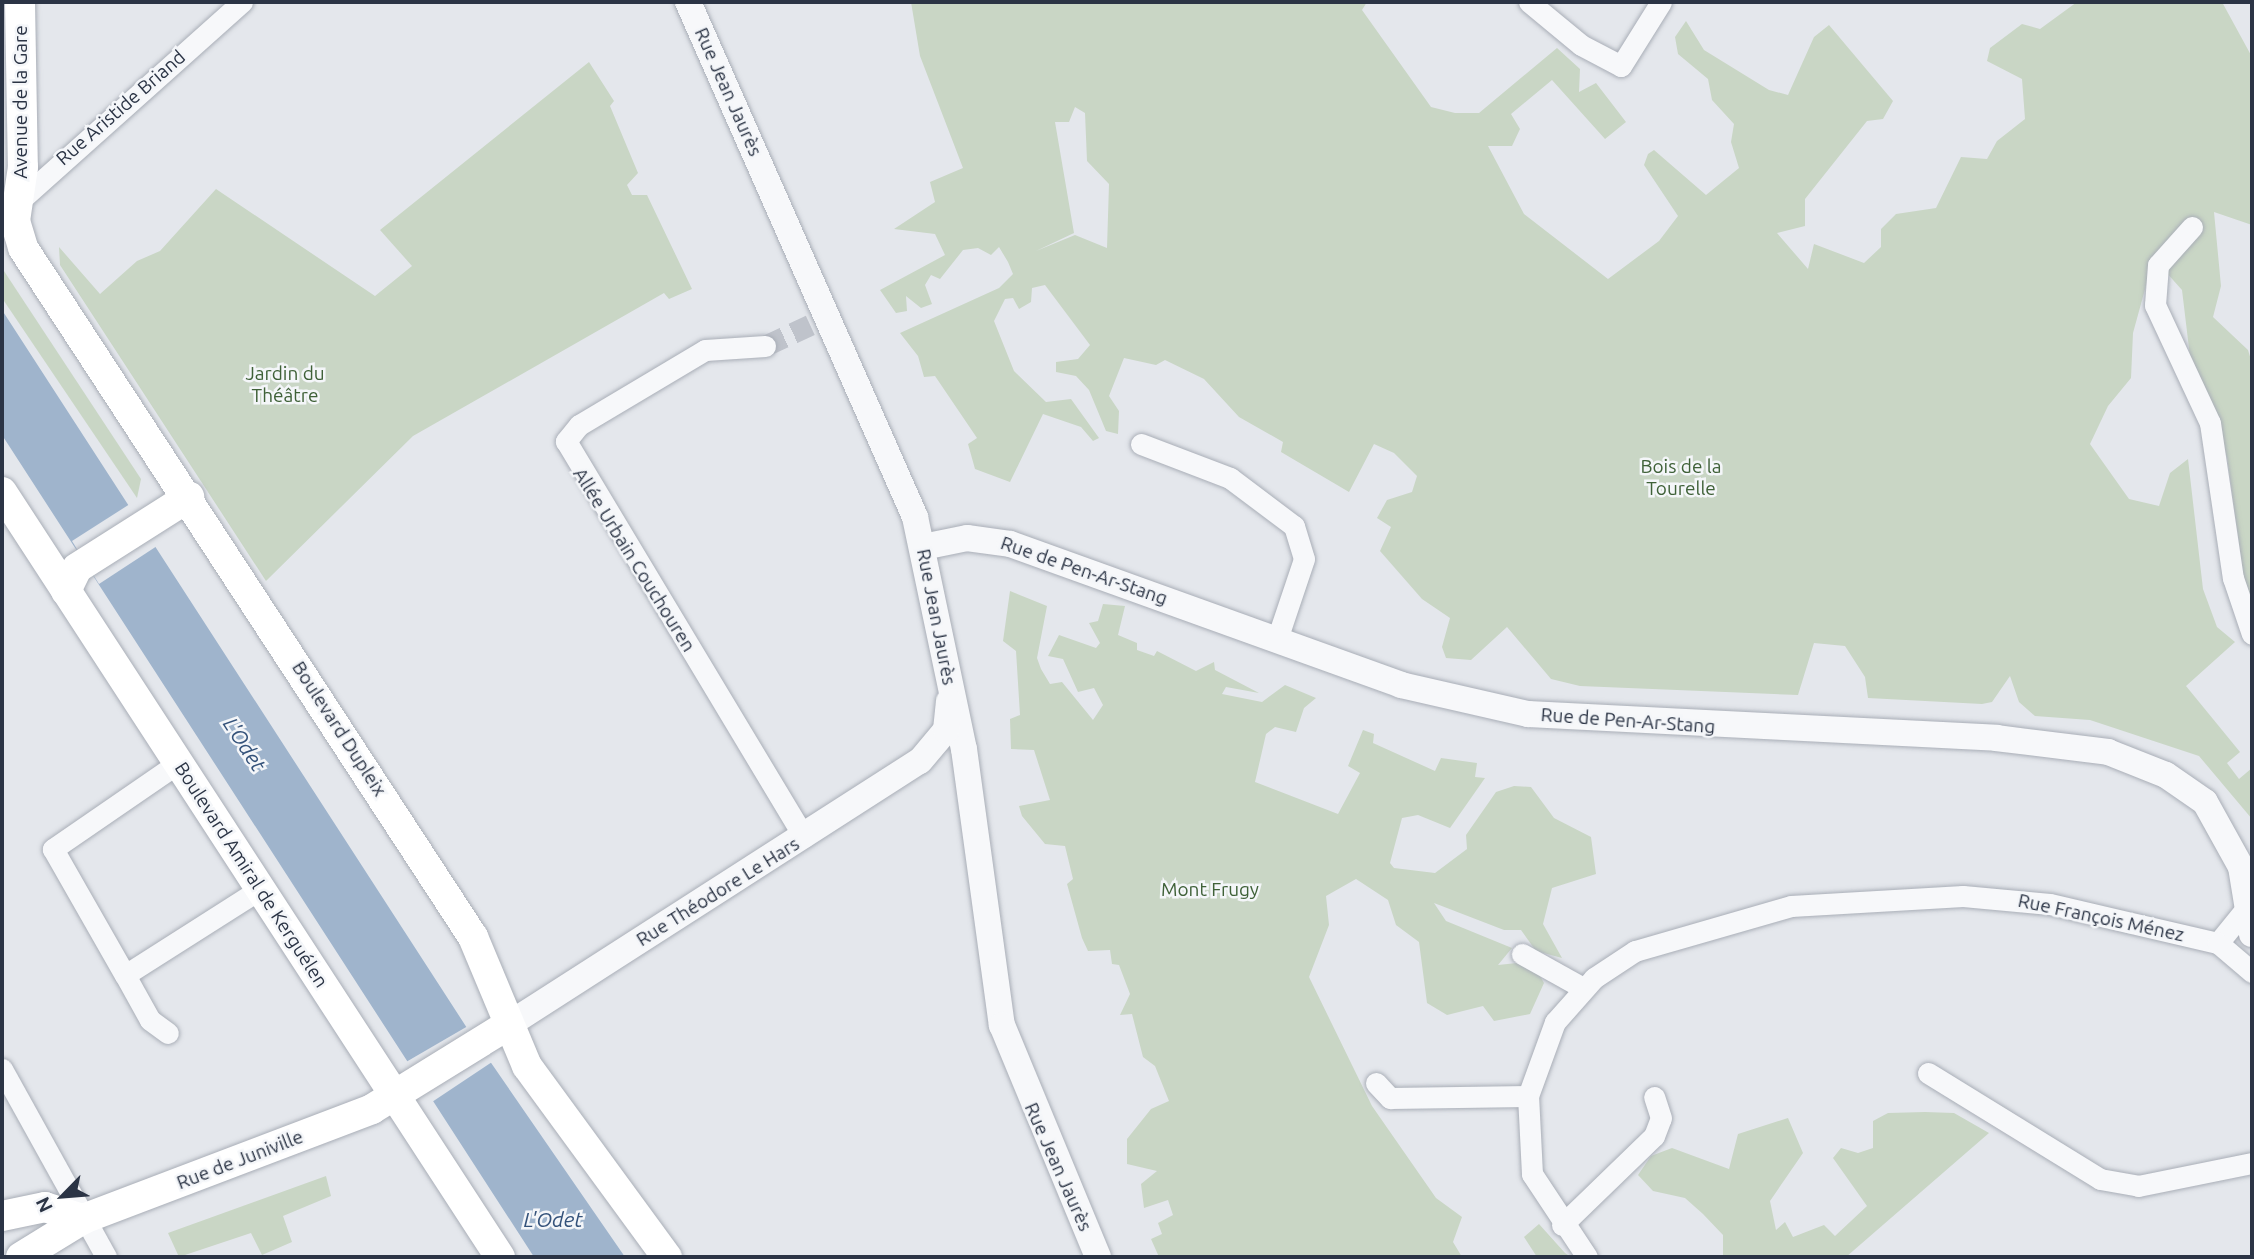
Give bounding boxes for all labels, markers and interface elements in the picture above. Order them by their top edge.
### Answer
street label: Rue Jean Jaurès [689,24,767,160]
street label: Avenue de la Gare [10,25,32,179]
street label: Rue Aristide Briand [52,46,190,170]
park label: Jardin du Théâtre [245,363,325,407]
park label: Bois de la Tourelle [1640,456,1722,500]
street label: Allée Urbain Couchouren [568,464,700,656]
street label: Rue de Pen-Ar-Stang [998,532,1170,610]
street label: Rue Jean Jaurès [912,547,960,687]
street label: Boulevard Dupleix [287,657,391,801]
street label: Rue de Pen-Ar-Stang [1540,704,1716,738]
water label: L'Odet [218,712,272,776]
street label: Boulevard Amiral de Kerguélen [169,758,333,992]
street label: Rue Théodore Le Hars [632,833,804,951]
park label: Mont Frugy [1161,879,1259,901]
street label: Rue François Ménez [2016,889,2186,947]
street label: Rue Jean Jaurès [1019,1099,1097,1235]
street label: Rue de Juniville [174,1125,306,1195]
north arrow [28,1161,98,1231]
text: N [31,1194,57,1216]
water label: L'Odet [523,1206,583,1232]

